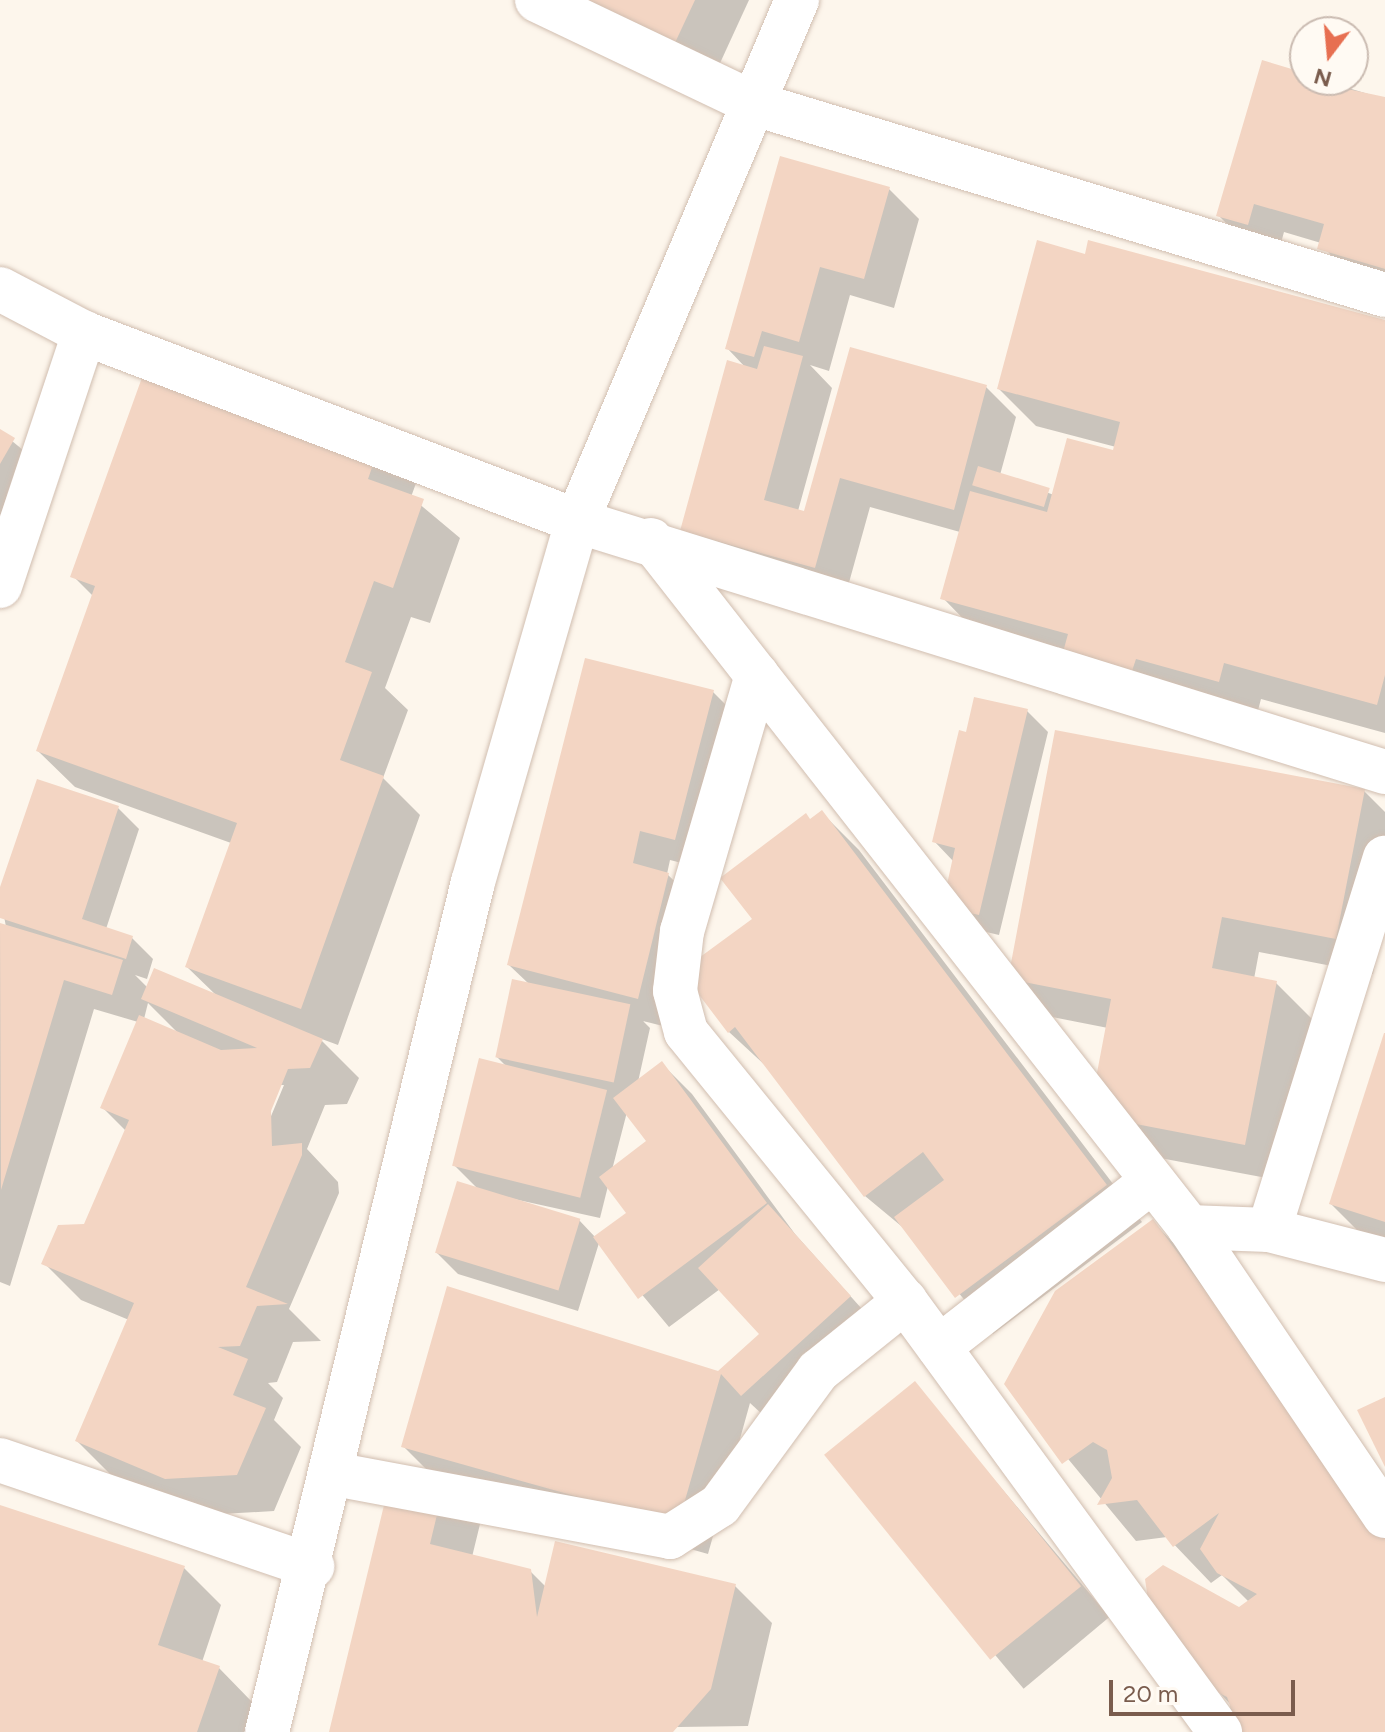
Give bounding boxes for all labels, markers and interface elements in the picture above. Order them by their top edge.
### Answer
north arrow [1289,16,1369,96]
text: N [1311,62,1335,93]
scale bar [1113,1664,1299,1714]
text: 20 m [1123,1679,1178,1708]

